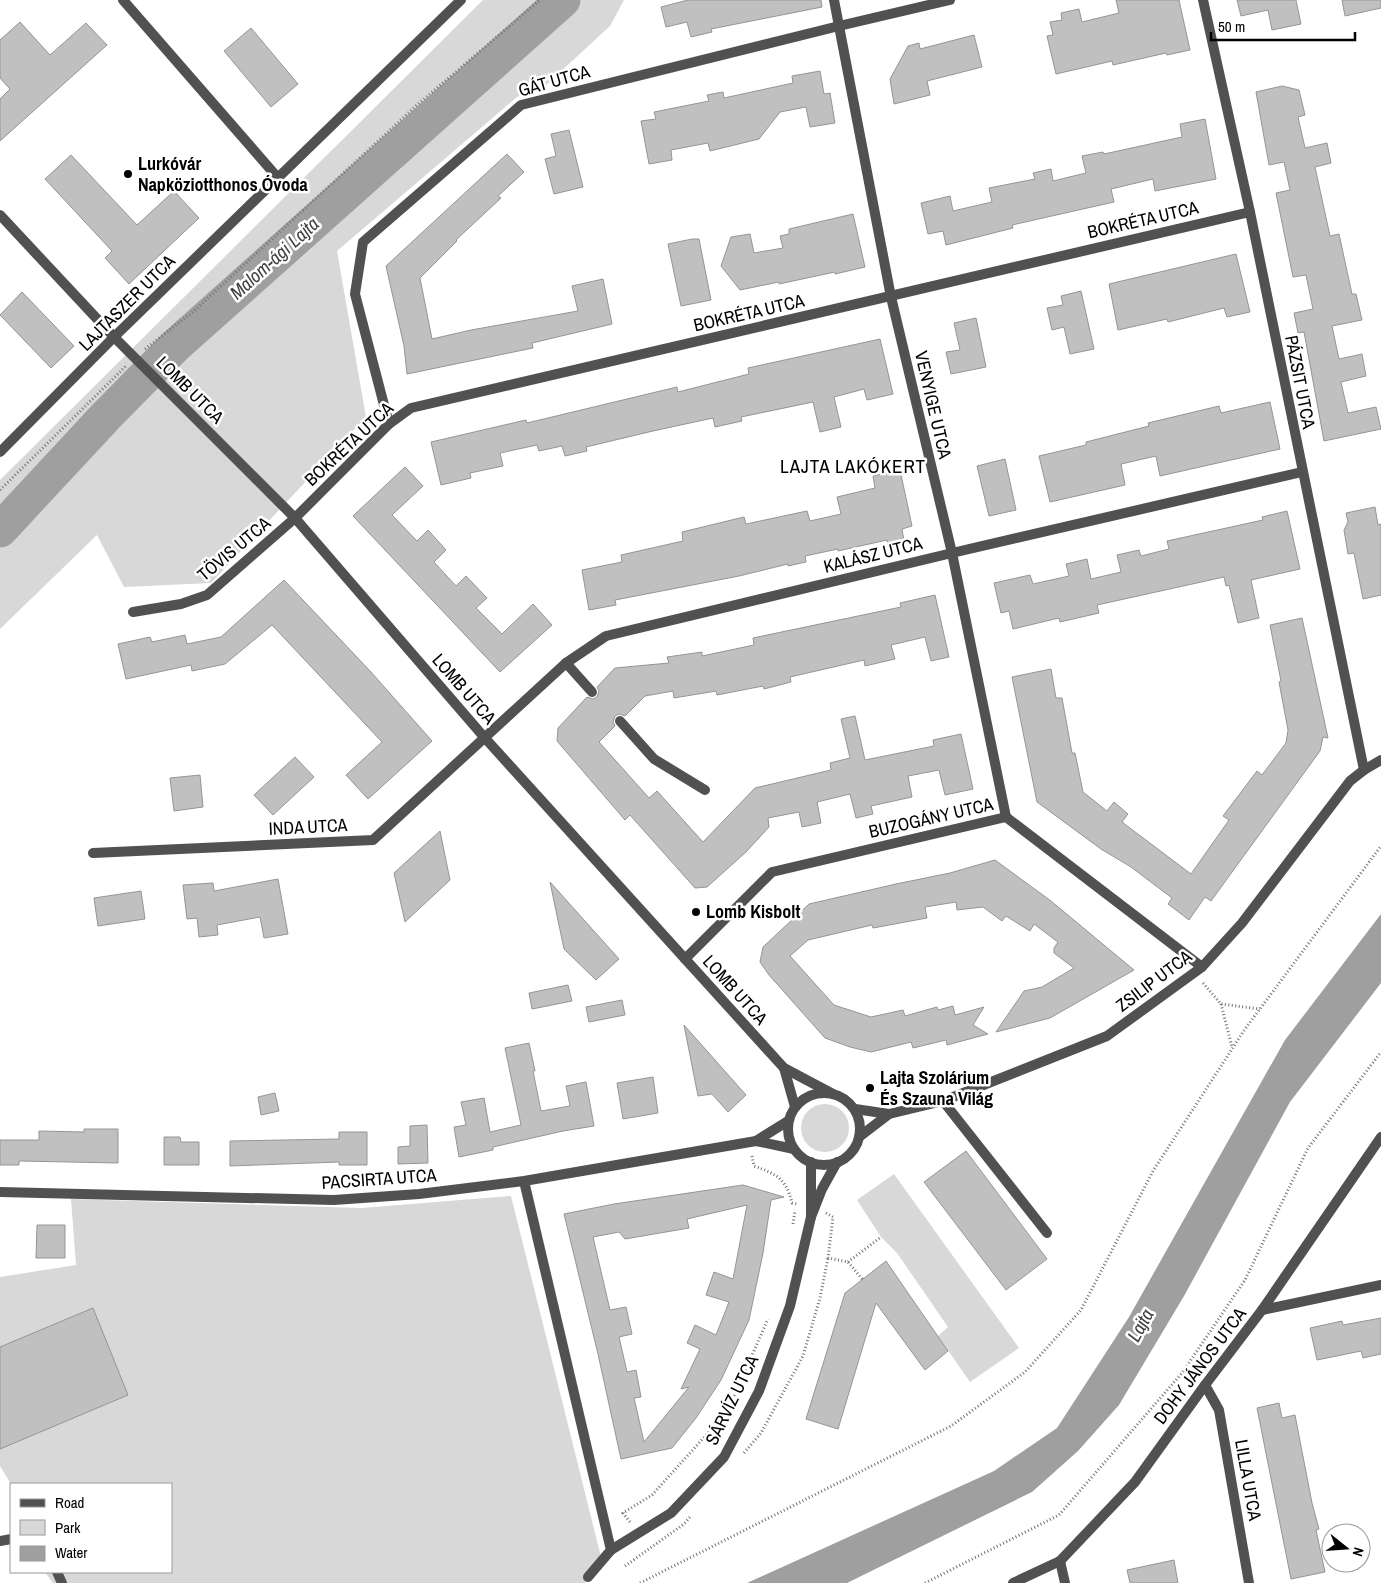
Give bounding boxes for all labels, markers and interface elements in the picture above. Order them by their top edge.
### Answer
scale bar [1211,10,1355,42]
text: 50 m [1218,16,1245,37]
street label: GÁT UTCA [515,58,593,103]
place label: Lurkóvár Napköziotthonos Óvoda [138,151,309,197]
marker: Lurkóvár Napköziotthonos Óvoda [122,168,134,180]
street label: BOKRÉTA UTCA [1085,195,1201,244]
water label: Malom-ági Lajta [224,211,324,305]
street label: LAJTASZER UTCA [73,249,180,356]
street label: BOKRÉTA UTCA [691,288,807,337]
street label: PÁZSIT UTCA [1279,333,1322,431]
street label: VENYIGE UTCA [909,349,958,461]
street label: LOMB UTCA [151,350,230,429]
street label: BOKRÉTA UTCA [299,396,399,491]
district label: LAJTA LAKÓKERT [780,453,926,479]
street label: TÖVIS UTCA [192,511,276,587]
street label: KALÁSZ UTCA [821,530,925,579]
street label: LOMB UTCA [427,648,502,729]
street label: BUZOGÁNY UTCA [866,791,996,844]
street label: INDA UTCA [268,812,348,841]
place label: Lomb Kisbolt [706,899,800,924]
marker: Lomb Kisbolt [690,906,702,918]
street label: ZSILIP UTCA [1111,944,1197,1017]
street label: LOMB UTCA [697,949,774,1030]
place label: Lajta Szolárium És Szauna Világ [880,1065,993,1111]
marker: Lajta Szolárium És Szauna Világ [864,1082,876,1094]
street label: PACSIRTA UTCA [321,1162,437,1195]
street label: DOHY JÁNOS UTCA [1147,1302,1252,1429]
water label: Lajta [1120,1304,1160,1346]
street label: SÁRVÍZ UTCA [699,1350,764,1449]
street label: LILLA UTCA [1229,1437,1268,1523]
legend [10,1483,172,1573]
text: Road [55,1492,84,1513]
text: Park [55,1517,81,1538]
north arrow [1321,1523,1371,1573]
text: Water [55,1542,87,1563]
text: N [1349,1545,1368,1558]

